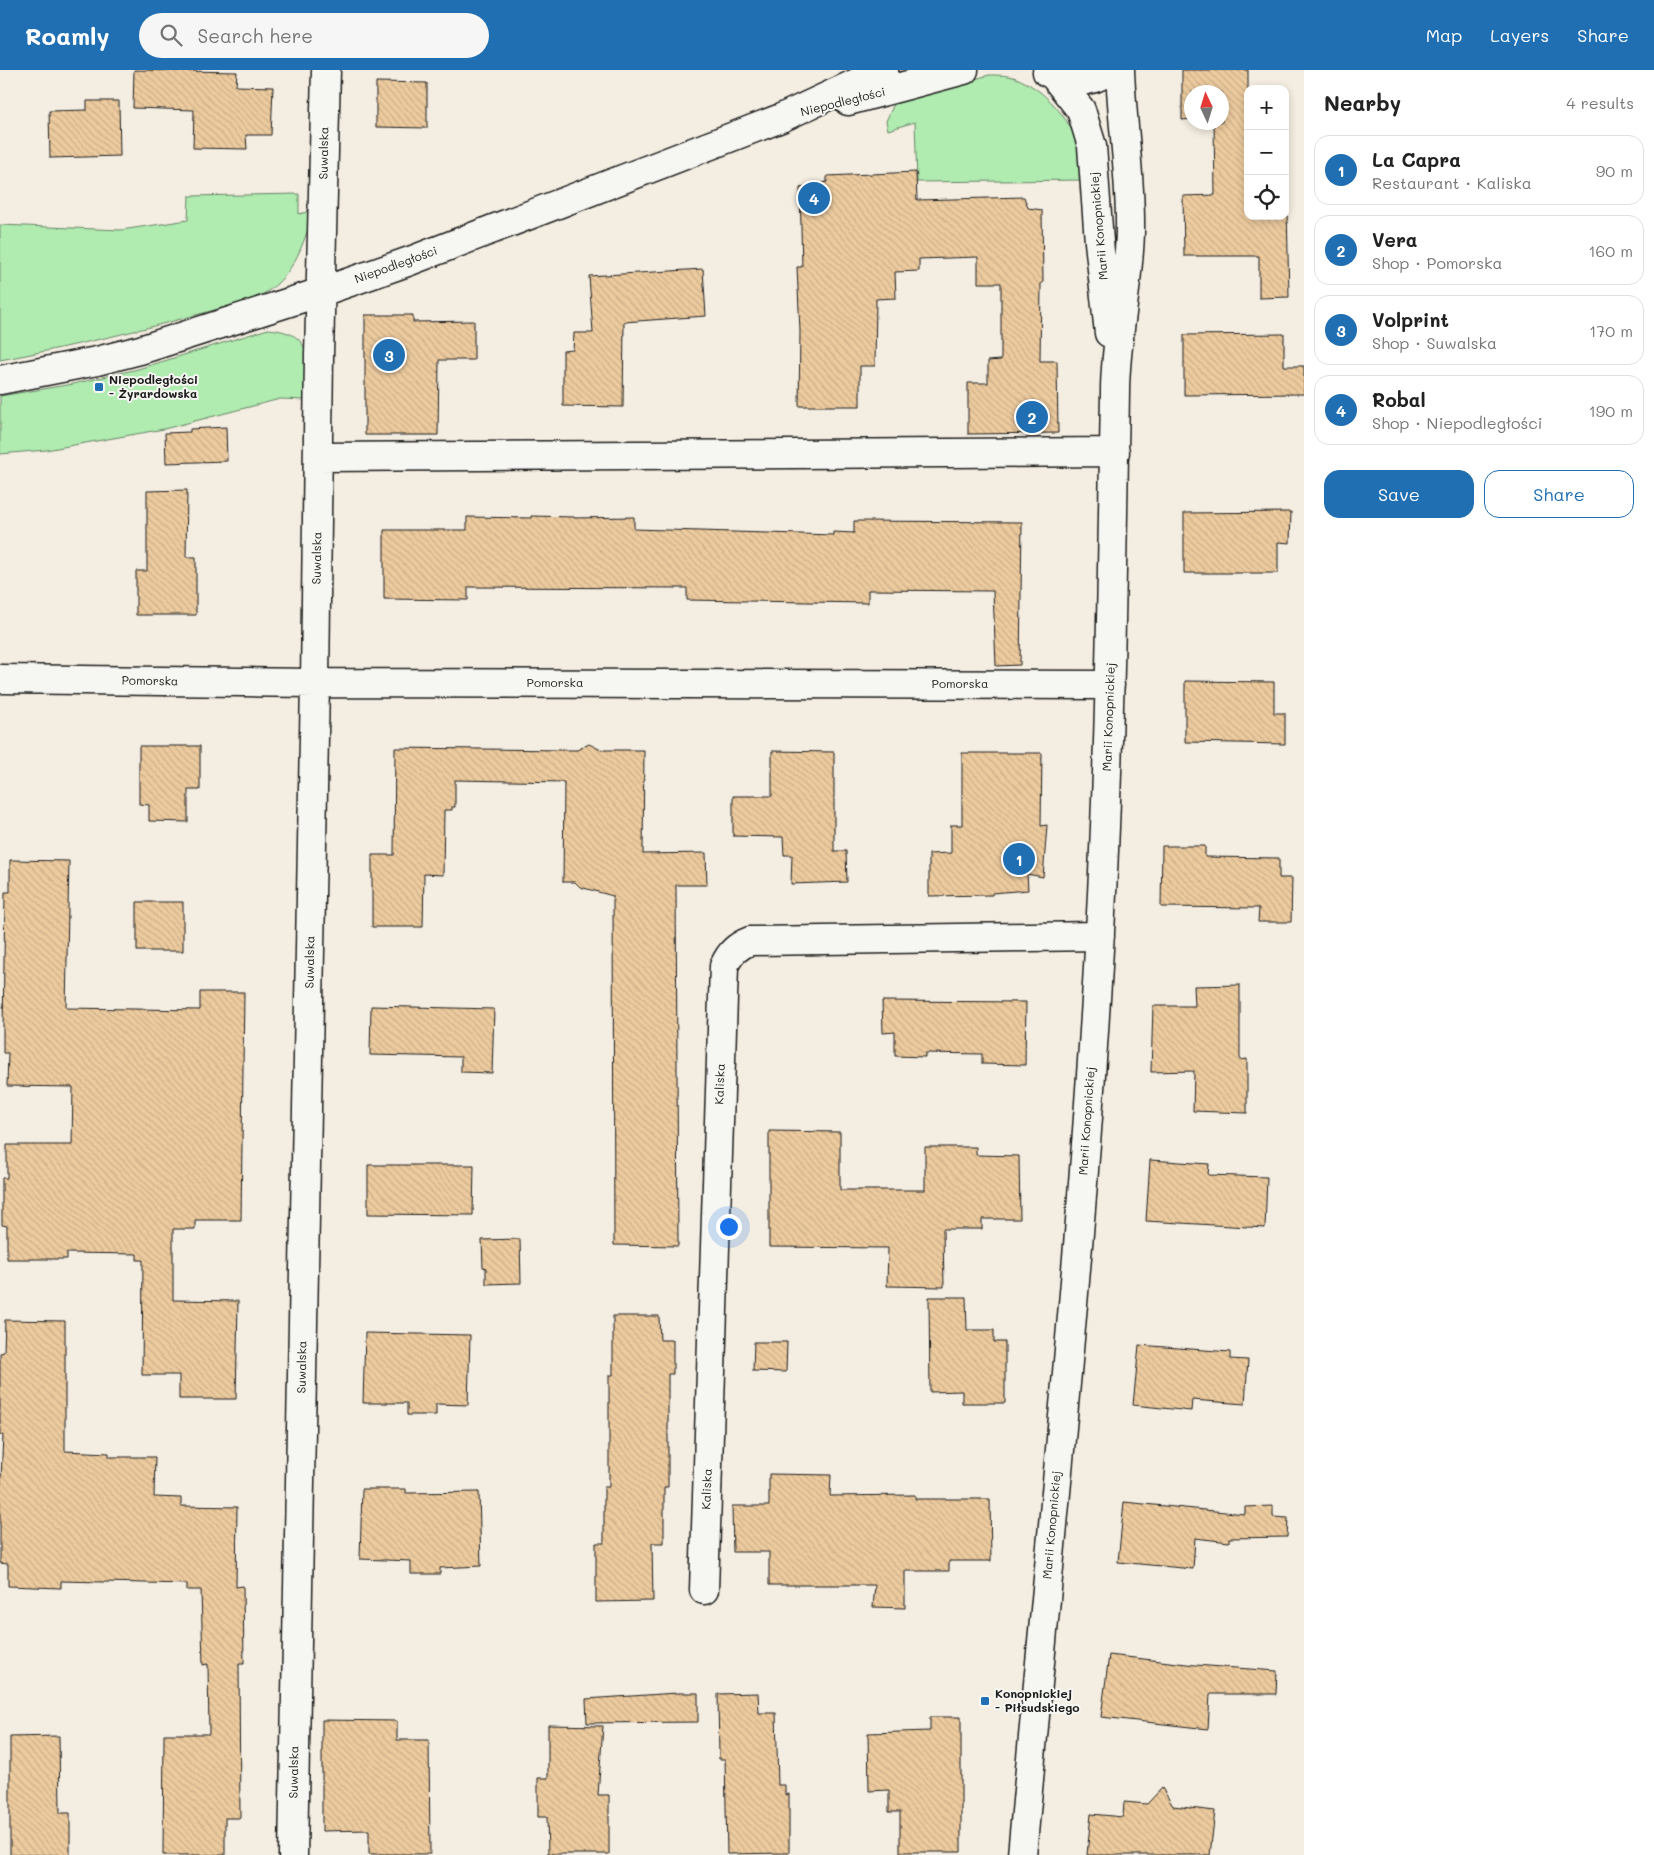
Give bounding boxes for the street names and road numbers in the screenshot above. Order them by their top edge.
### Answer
street label: Niepodległości [799,83,887,119]
street label: Suwalska [315,126,331,180]
street label: Marii Konopnickiej [1085,171,1111,281]
street label: Niepodległości [352,242,439,286]
street label: Suwalska [308,531,324,585]
street label: Marii Konopnickiej [1098,662,1118,772]
street label: Pomorska [121,672,179,688]
street label: Pomorska [527,674,583,690]
street label: Pomorska [932,675,988,691]
street label: Suwalska [301,935,317,989]
street label: Kaliska [710,1063,728,1105]
street label: Marii Konopnickiej [1074,1066,1098,1176]
street label: Suwalska [293,1340,309,1394]
street label: Kaliska [697,1468,715,1510]
street label: Marii Konopnickiej [1038,1470,1064,1580]
street label: Suwalska [285,1745,301,1799]

